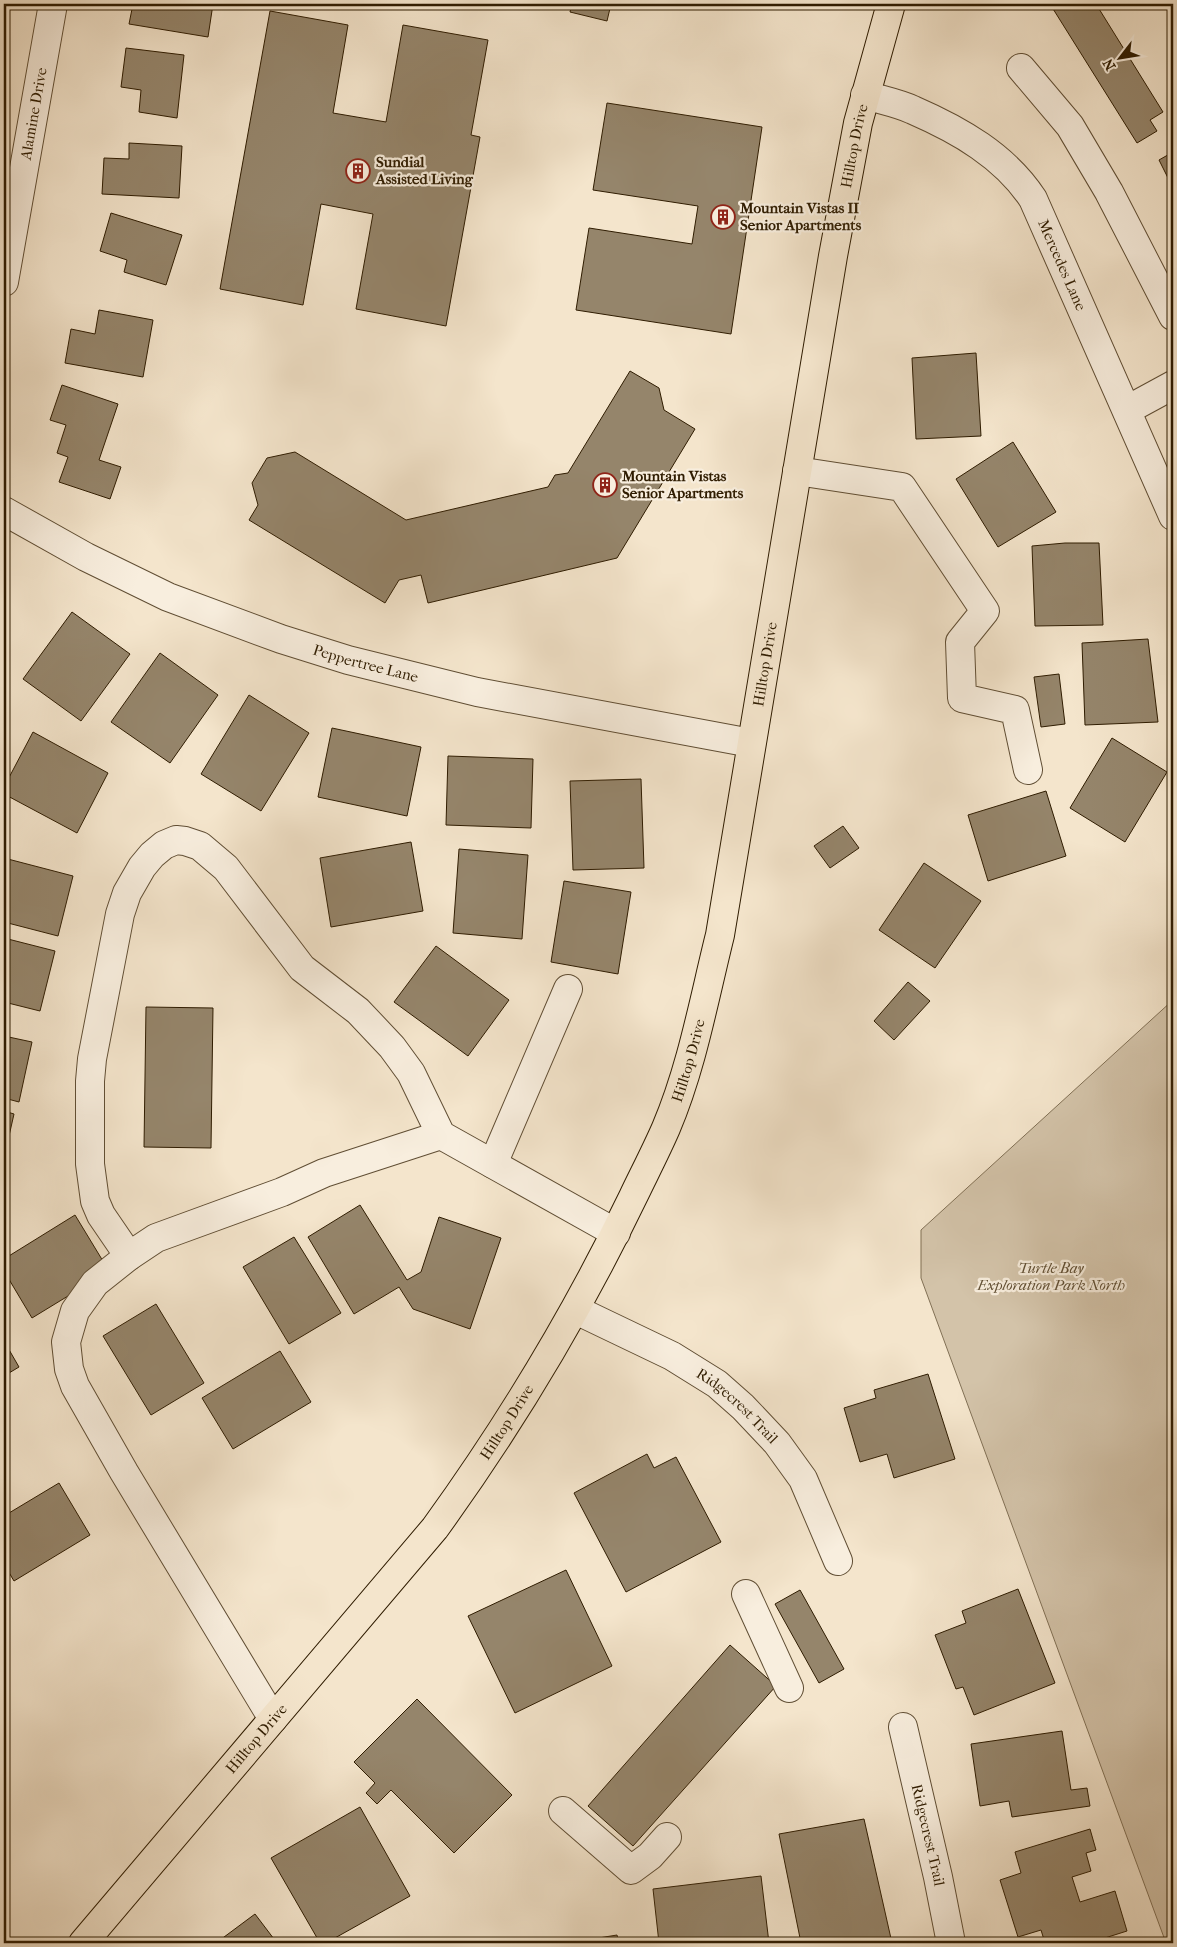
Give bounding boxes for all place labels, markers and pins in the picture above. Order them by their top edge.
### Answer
place label: Sundial Assisted Living [375,153,474,188]
building icon: Sundial Assisted Living [345,158,371,184]
place label: Mountain Vistas II Senior Apartments [739,199,862,234]
building icon: Mountain Vistas II Senior Apartments [710,204,736,230]
place label: Mountain Vistas Senior Apartments [621,467,744,502]
building icon: Mountain Vistas Senior Apartments [592,472,618,498]

